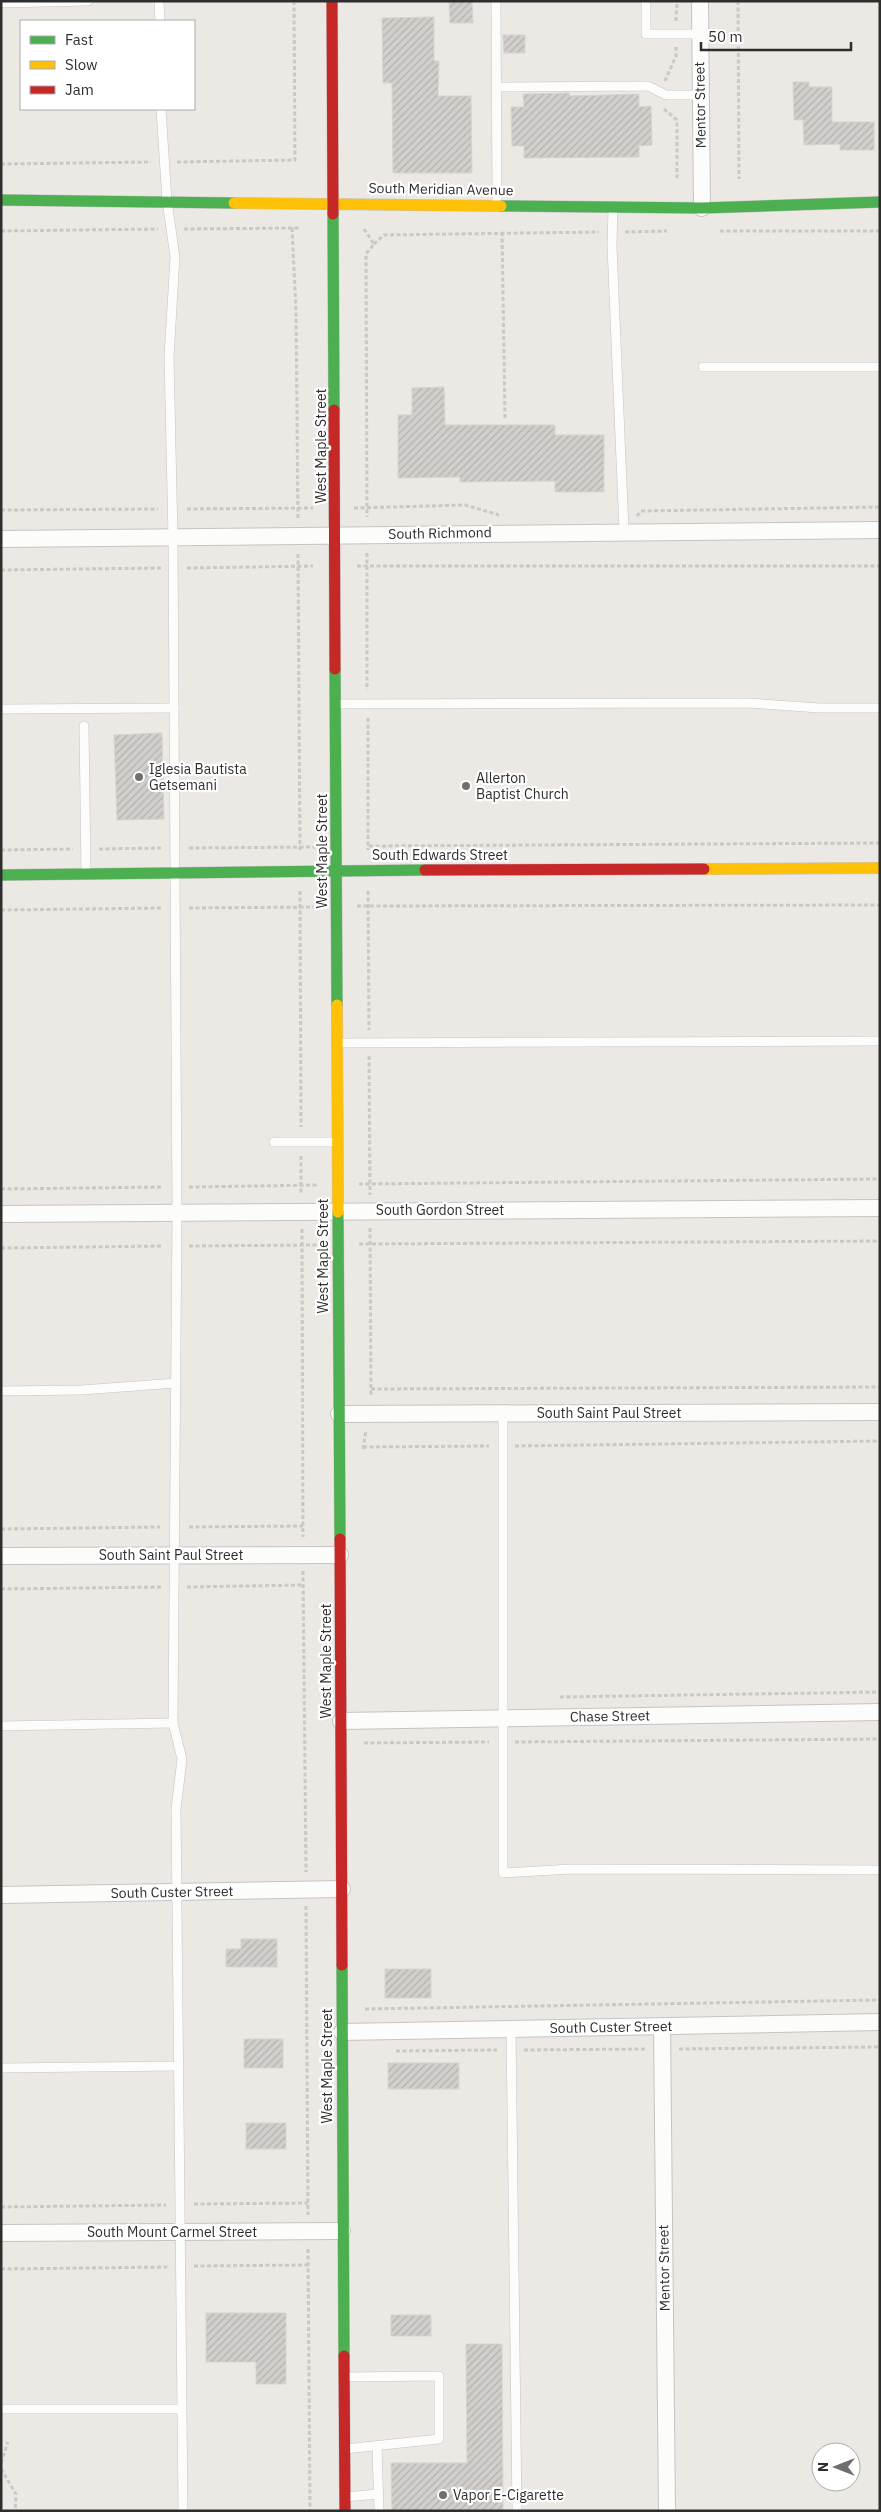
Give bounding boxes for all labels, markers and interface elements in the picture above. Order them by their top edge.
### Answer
legend [20,20,195,110]
scale bar [701,20,851,52]
text: 50 m [708,27,743,46]
text: Fast [65,30,93,49]
text: Slow [65,55,98,74]
street label: Mentor Street [690,61,710,148]
text: Jam [65,80,94,99]
street label: South Meridian Avenue [368,179,514,199]
street label: West Maple Street [312,388,330,504]
street label: South Richmond [388,523,492,543]
place label: Iglesia Bautista Getsemani [149,760,247,794]
place label: Allerton Baptist Church [476,769,569,803]
marker: Iglesia Bautista Getsemani [133,771,145,783]
marker: Allerton Baptist Church [460,780,472,792]
street label: West Maple Street [313,793,331,909]
street label: South Edwards Street [372,846,508,864]
street label: West Maple Street [314,1198,332,1314]
street label: South Gordon Street [376,1201,504,1219]
street label: South Saint Paul Street [537,1404,681,1422]
street label: South Saint Paul Street [99,1546,243,1564]
street label: West Maple Street [317,1603,335,1719]
street label: Chase Street [570,1706,650,1726]
street label: South Custer Street [110,1882,234,1902]
street label: West Maple Street [318,2008,336,2124]
street label: South Custer Street [549,2017,673,2037]
street label: South Mount Carmel Street [87,2223,257,2241]
street label: Mentor Street [654,2224,674,2311]
north arrow [811,2442,861,2492]
text: N [814,2462,832,2472]
place label: Vapor E-Cigarette [453,2486,564,2504]
marker: Vapor E-Cigarette [437,2489,449,2501]

